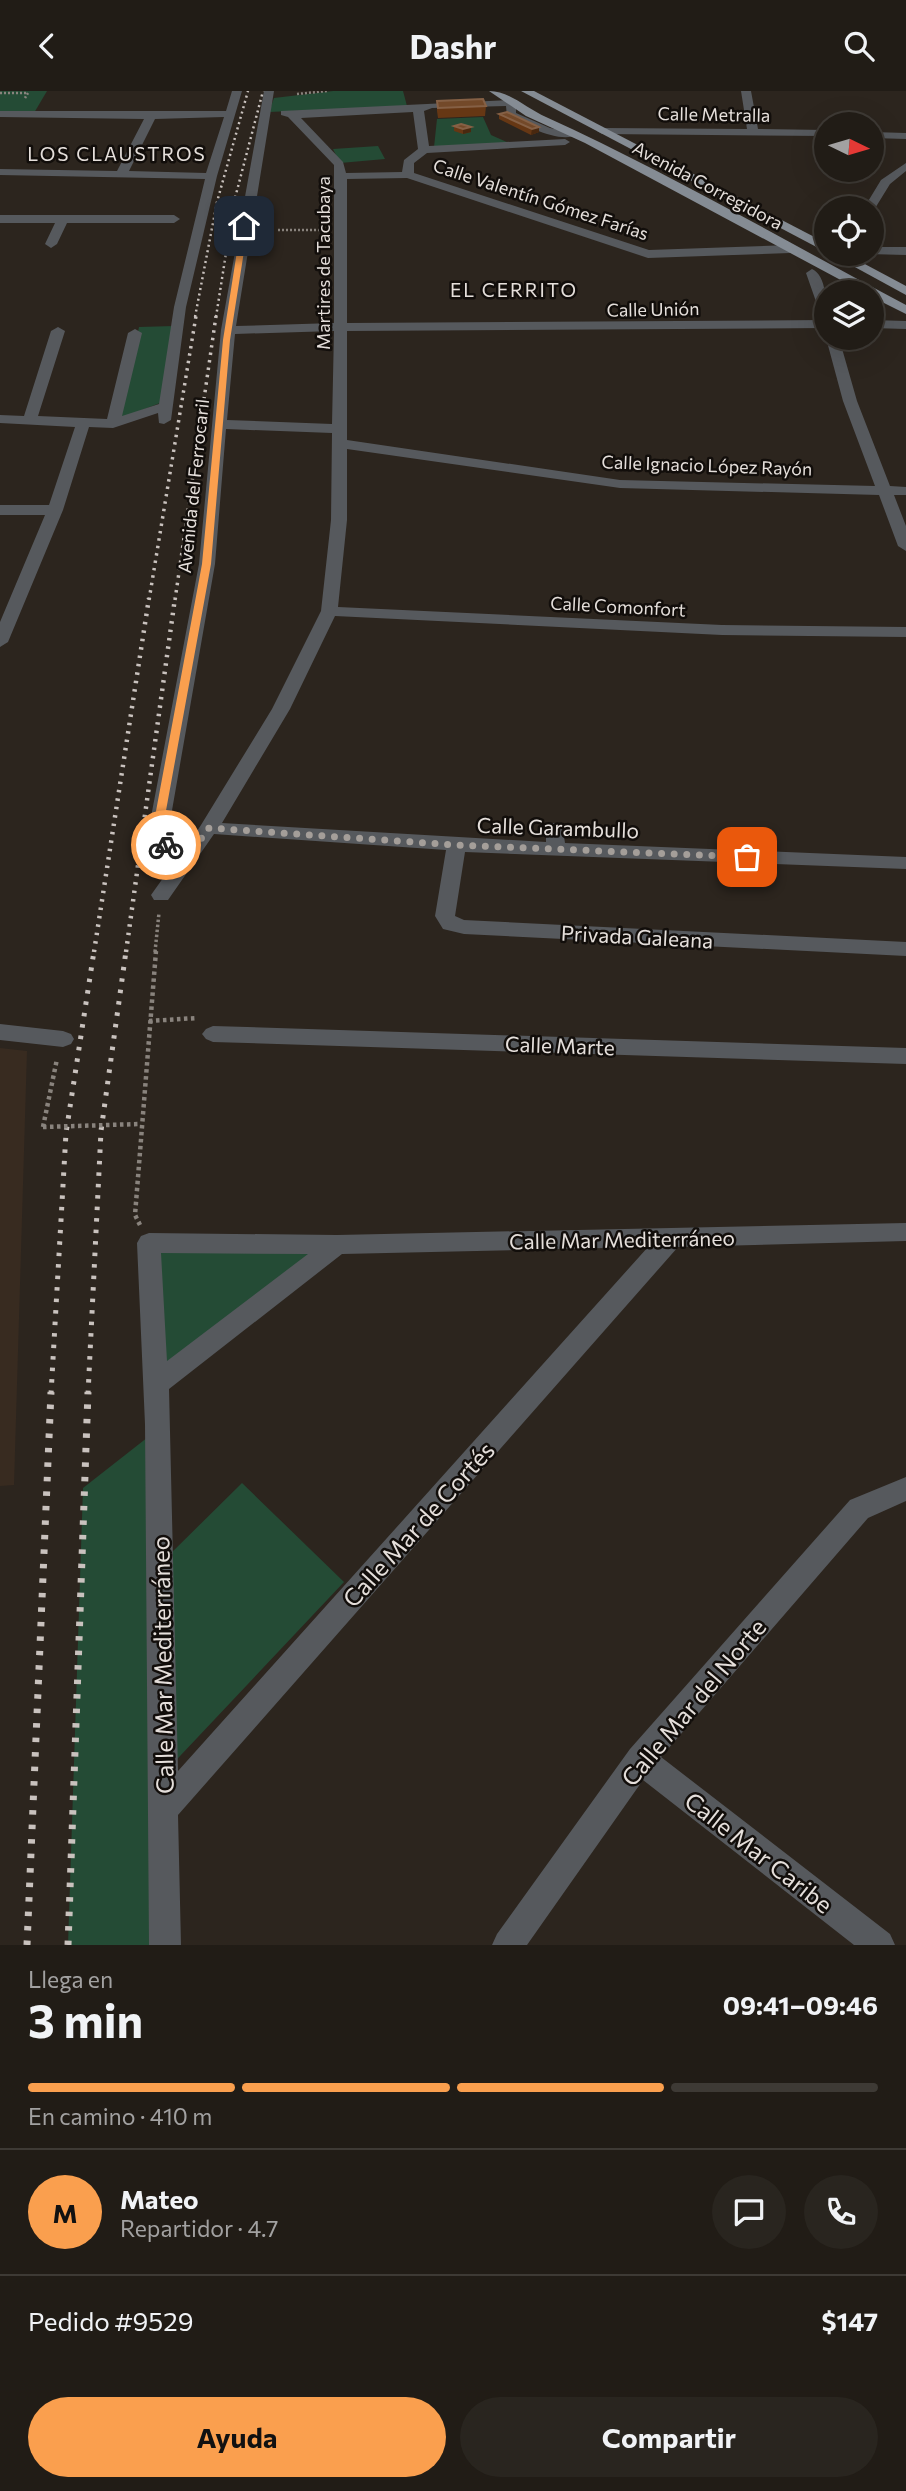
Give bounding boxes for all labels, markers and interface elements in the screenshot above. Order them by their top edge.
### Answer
text: Dashr [410,26,496,66]
icon: back [28,27,66,65]
icon: search [840,27,878,65]
street label: Calle Metralla [657,102,771,126]
north arrow [814,112,884,182]
map controls [814,112,884,350]
street label: Avenida Corregidora [629,136,787,234]
district label: LOS CLAUSTROS [27,142,207,165]
street label: Calle Valentín Gómez Farías [431,154,651,244]
street label: Martires de Tacubaya [312,176,334,350]
pin [214,196,274,256]
button: locate [814,196,884,266]
icon: home [225,207,263,245]
district label: EL CERRITO [450,278,578,301]
button: layers [814,280,884,350]
street label: Calle Unión [606,297,700,321]
street label: Avenida del Ferrocaril [173,398,213,574]
street label: Calle Ignacio López Rayón [601,450,813,480]
street label: Calle Comonfort [550,591,686,621]
courier [131,810,201,880]
street label: Calle Garambullo [476,812,640,842]
icon: bike [147,826,185,864]
pin [717,827,777,887]
icon: bag [728,838,766,876]
street label: Privada Galeana [560,920,714,952]
street label: Calle Marte [505,1031,615,1059]
street label: Calle Mar Mediterráneo [509,1225,735,1253]
street label: Calle Mar de Cortés [336,1435,500,1613]
street label: Calle Mar Mediterráneo [145,1536,179,1794]
street label: Calle Mar del Norte [615,1612,771,1792]
street label: Calle Mar Caribe [679,1785,839,1919]
text: Llega en [28,1965,113,1993]
text: 09:41–09:46 [723,1989,878,2020]
text: 3 min [28,1991,143,2047]
text: En camino · 410 m [28,2102,212,2130]
button: chat [712,2175,786,2249]
button: phone [804,2175,878,2249]
text: Mateo [120,2183,199,2214]
text: M [52,2197,78,2228]
text: Repartidor · 4.7 [120,2214,278,2242]
text: Pedido #9529 [28,2305,193,2336]
text: $147 [822,2305,878,2336]
button: Ayuda [28,2397,446,2477]
button: Compartir [460,2397,878,2477]

